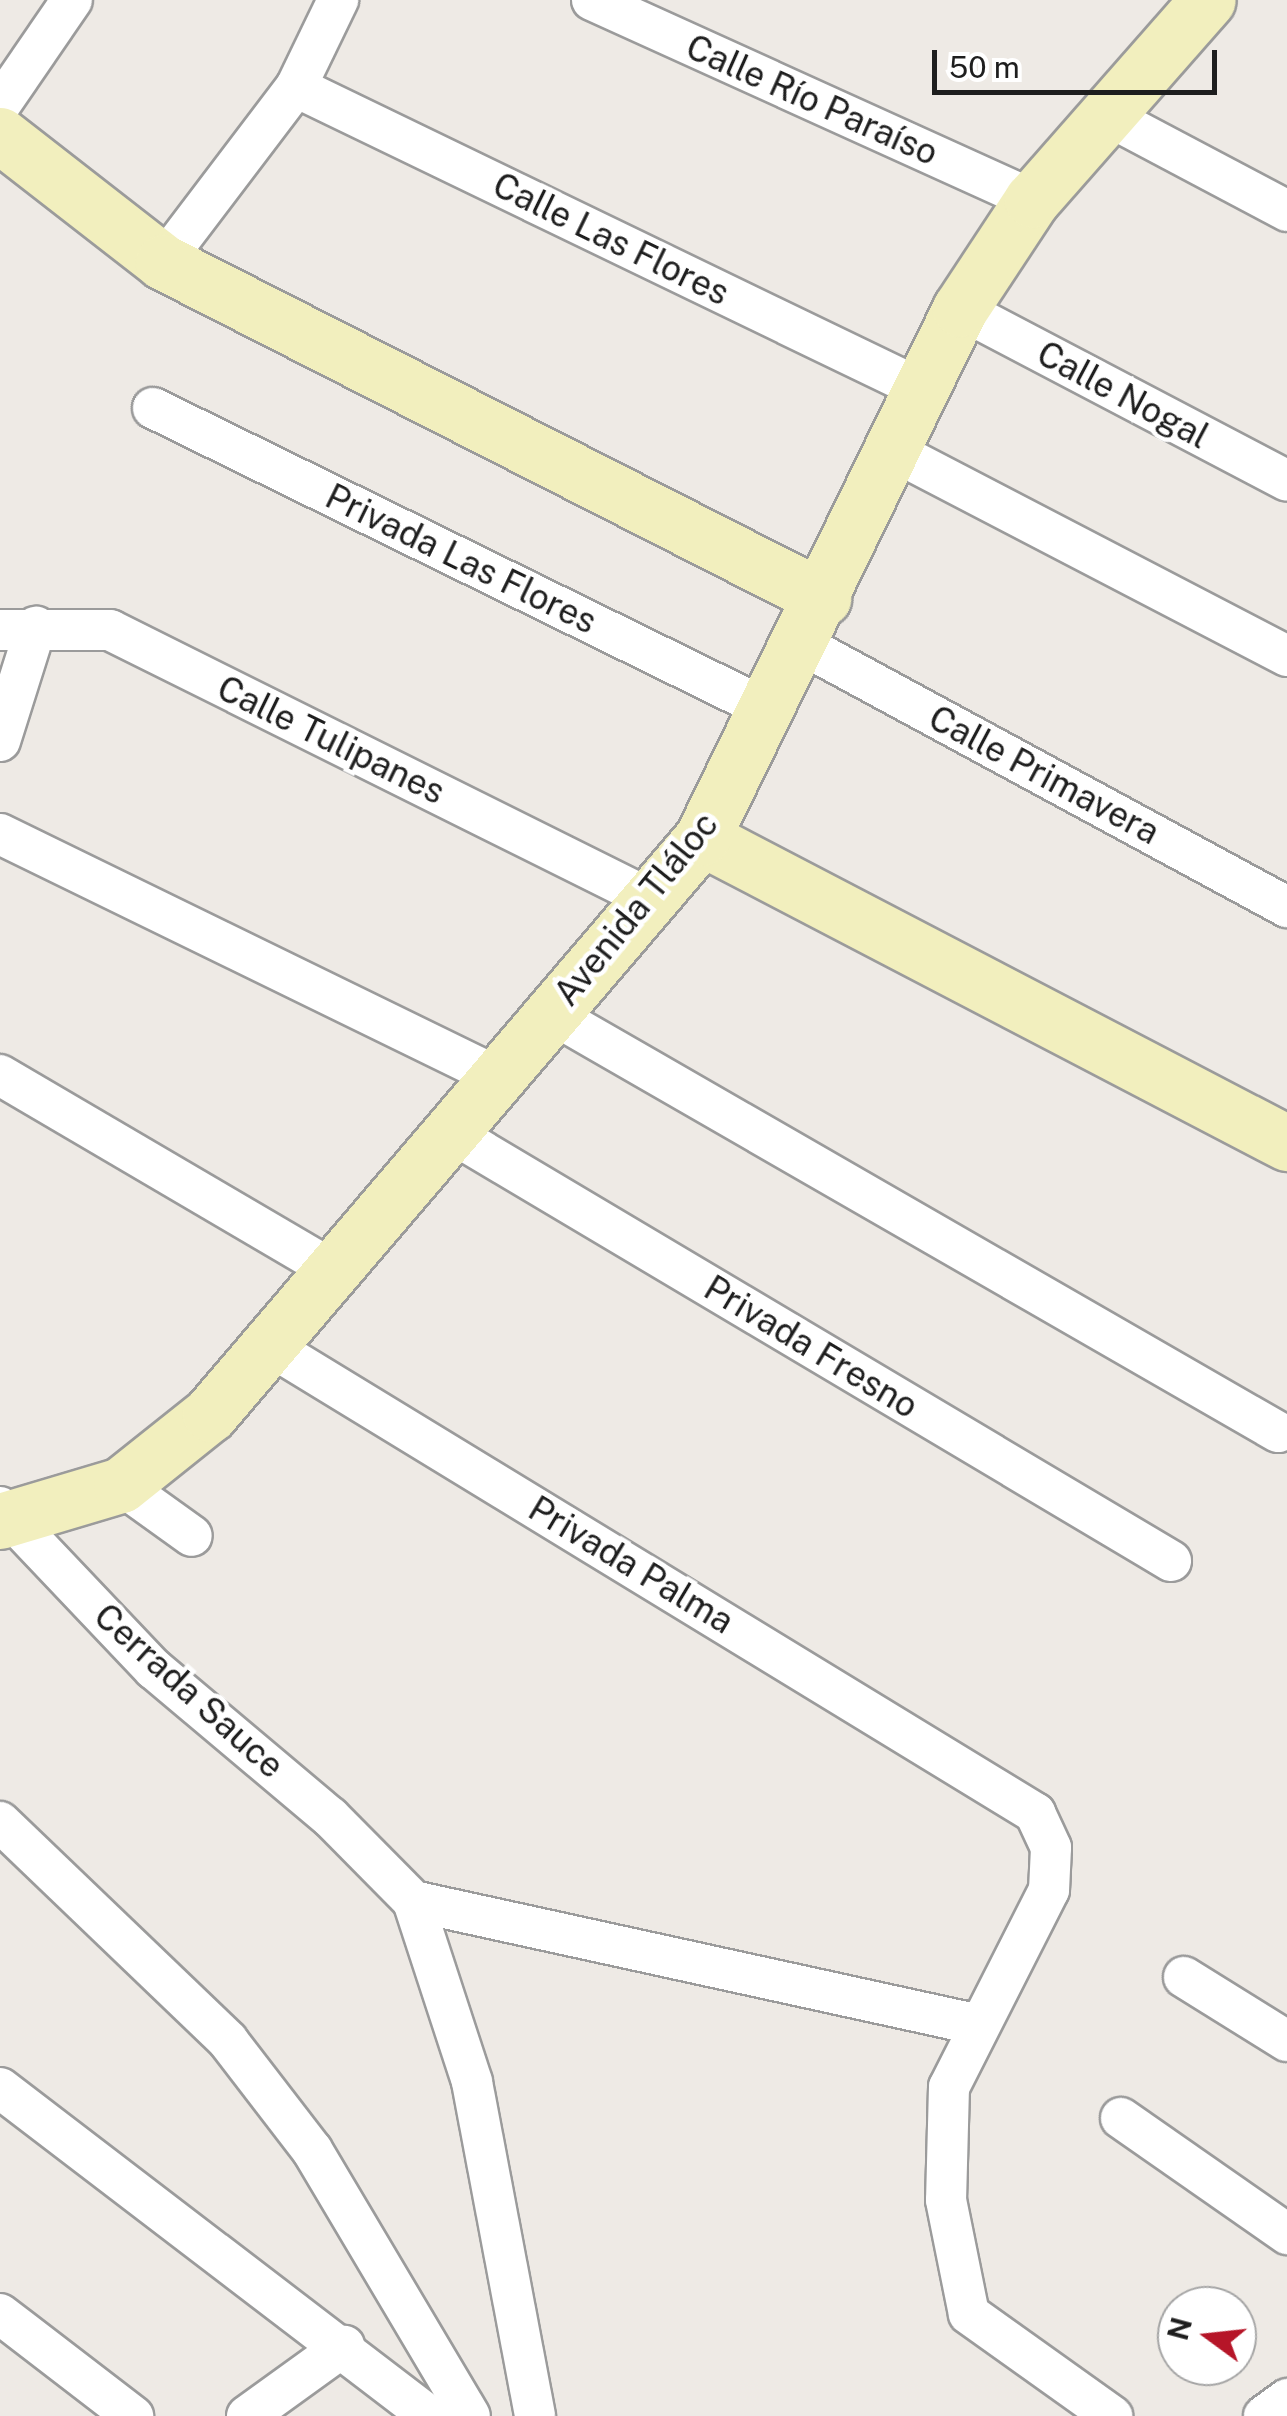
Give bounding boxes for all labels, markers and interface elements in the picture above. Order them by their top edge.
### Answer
street label: Calle Río Paraíso [680,26,944,174]
scale bar [937,30,1222,92]
text: 50 m [949,49,1020,85]
street label: Calle Las Flores [486,164,736,314]
street label: Calle Nogal [1030,332,1216,458]
street label: Privada Las Flores [319,475,603,643]
street label: Calle Tulipanes [211,667,451,813]
street label: Calle Primavera [922,697,1166,853]
street label: Avenida Tláloc [545,804,727,1014]
street label: Privada Fresno [697,1267,925,1427]
street label: Privada Palma [521,1487,741,1643]
street label: Cerrada Sauce [86,1595,292,1787]
north arrow [1157,2286,1257,2386]
text: N [1161,2314,1198,2343]

